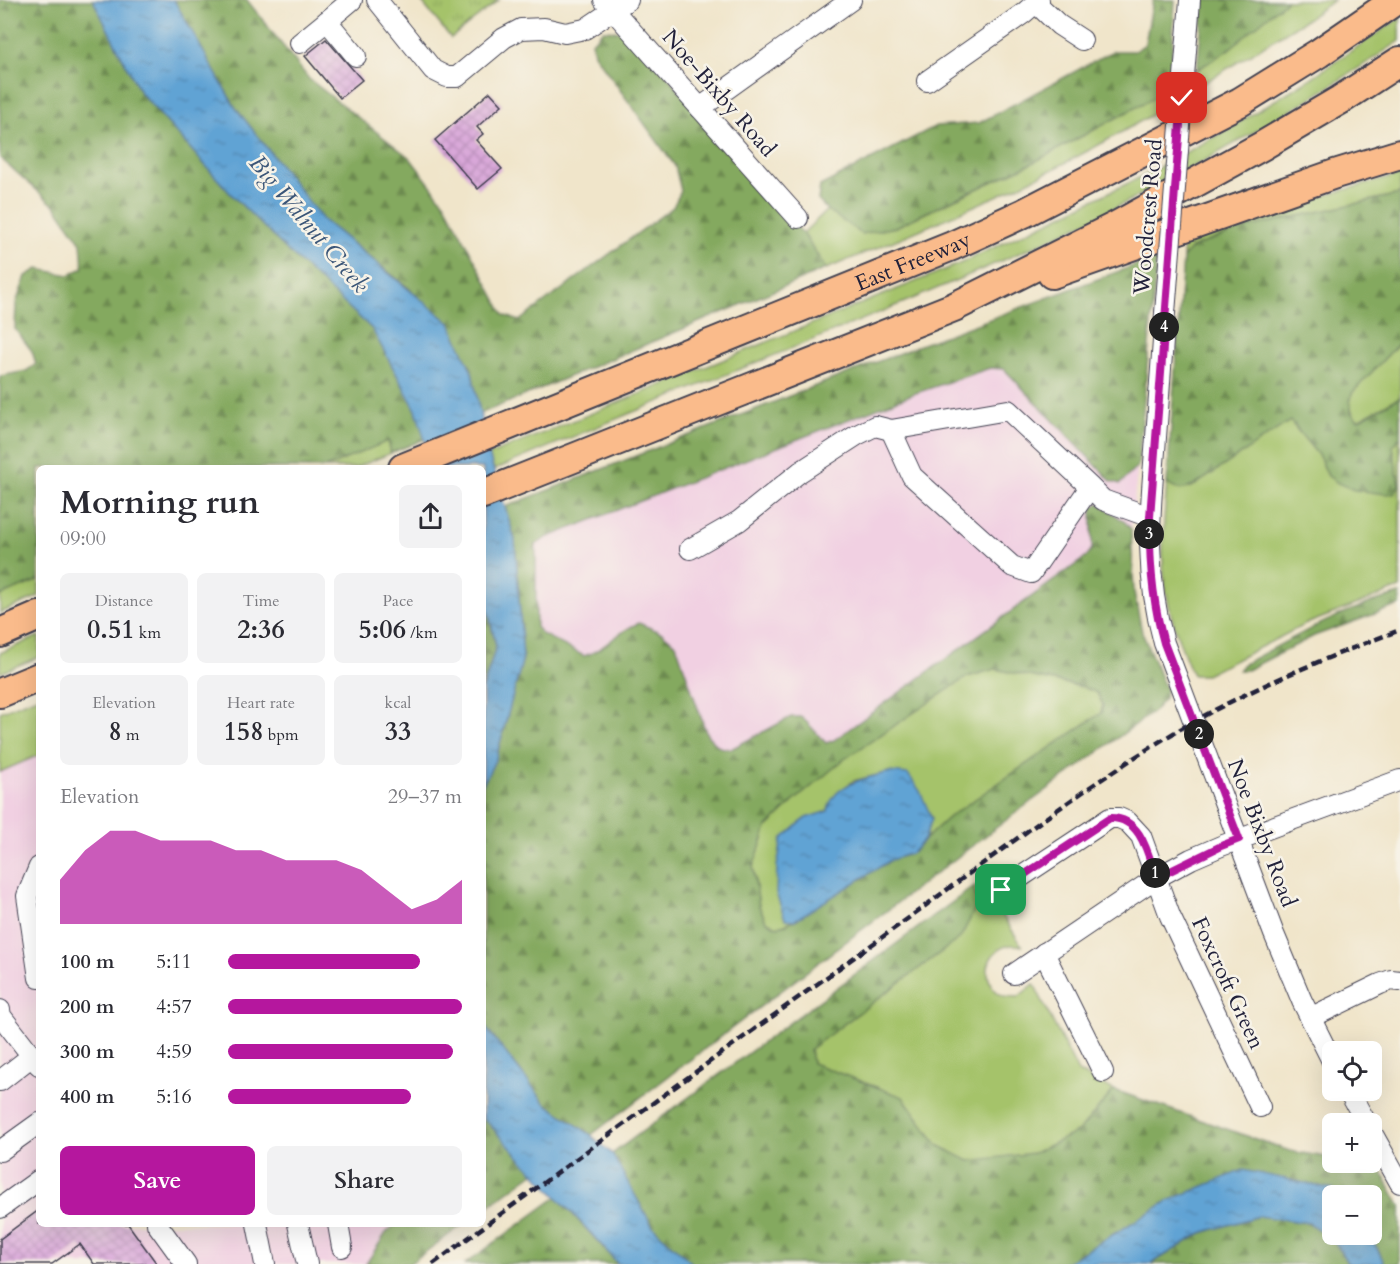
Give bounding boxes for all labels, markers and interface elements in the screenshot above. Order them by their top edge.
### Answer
street label: Noe-Bixby Road [655,23,783,164]
pin [1156,72,1207,123]
icon: check [1165,81,1198,114]
street label: Woodcrest Road [1126,137,1170,297]
water label: Big Walnut Creek [241,148,377,300]
street label: East Freeway [850,224,976,299]
pin: 4 [1149,312,1179,342]
text: 4 [1160,316,1168,338]
text: Morning run [60,480,260,525]
button: share [399,485,462,548]
pin: 3 [1134,519,1164,549]
text: 3 [1145,523,1153,545]
text: 09:00 [60,525,106,552]
text: Distance [95,590,153,612]
text: Time [242,590,280,612]
text: Pace [383,590,413,612]
text: 0.51 [87,612,135,647]
text: 2:36 [237,612,285,647]
text: 5:06 [358,612,406,647]
text: km [135,622,161,644]
text: /km [406,622,438,644]
text: Elevation [92,692,156,714]
text: Heart rate [227,692,295,714]
text: kcal [385,692,411,714]
text: 8 [108,714,122,749]
text: 158 [224,714,264,749]
text: 33 [385,714,411,749]
pin: 2 [1184,719,1214,749]
text: 2 [1195,723,1203,745]
text: m [122,724,140,746]
text: bpm [264,724,298,746]
street label: Noe Bixby Road [1220,755,1304,912]
text: Elevation [60,783,139,810]
text: 29–37 m [388,783,462,810]
pin: 1 [1140,858,1170,888]
text: 1 [1151,862,1159,884]
pin [975,864,1026,915]
icon: arrive [984,873,1017,906]
street label: Foxcroft Green [1184,912,1272,1054]
text: 100 m [60,948,115,975]
text: 5:11 [156,948,192,975]
text: 200 m [60,993,115,1020]
text: 4:57 [156,993,192,1020]
text: 300 m [60,1038,115,1065]
text: 4:59 [156,1038,192,1065]
map controls [1322,1041,1382,1245]
button: locate [1322,1041,1382,1101]
text: 400 m [60,1083,115,1110]
text: 5:16 [156,1083,192,1110]
button: + [1322,1113,1382,1173]
button: Save [60,1146,255,1215]
button: Share [267,1146,462,1215]
button: − [1322,1185,1382,1245]

